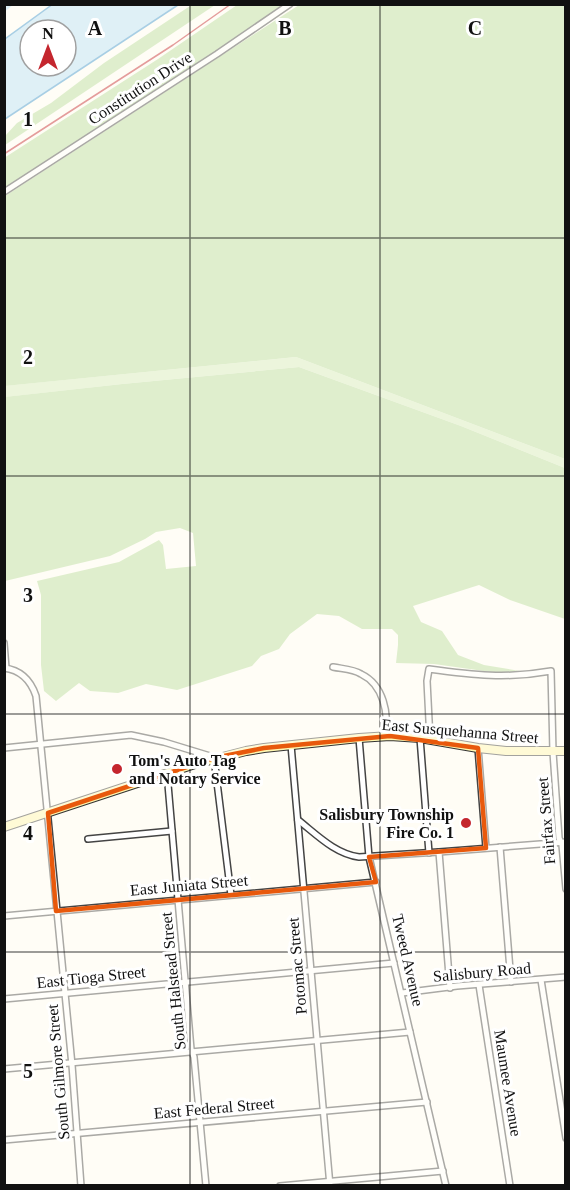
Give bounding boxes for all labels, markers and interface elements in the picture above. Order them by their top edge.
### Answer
text: A [88,17,103,39]
text: B [278,17,292,39]
text: C [468,17,482,39]
north arrow [18,18,78,78]
text: N [42,25,54,42]
street label: Constitution Drive [85,48,195,128]
text: 1 [23,108,33,130]
text: 2 [23,346,33,368]
text: 3 [23,584,33,606]
street label: East Susquehanna Street [381,716,540,747]
place label: Tom's Auto Tag and Notary Service [129,752,261,788]
marker: Tom's Auto Tag and Notary Service [110,762,124,776]
street label: Fairfax Street [534,776,558,865]
place label: Salisbury Township Fire Co. 1 [319,806,454,841]
marker: Salisbury Township Fire Co. 1 [459,816,473,830]
text: 4 [23,822,33,844]
street label: East Juniata Street [129,871,249,899]
street label: South Halstead Street [157,911,189,1051]
street label: Tweed Avenue [389,912,427,1008]
street label: Potomac Street [284,916,310,1015]
street label: Salisbury Road [432,959,532,986]
street label: East Tioga Street [36,963,147,992]
street label: South Gilmore Street [44,1003,72,1140]
street label: Maumee Avenue [491,1028,525,1138]
text: 5 [23,1060,33,1082]
street label: East Federal Street [153,1094,275,1122]

